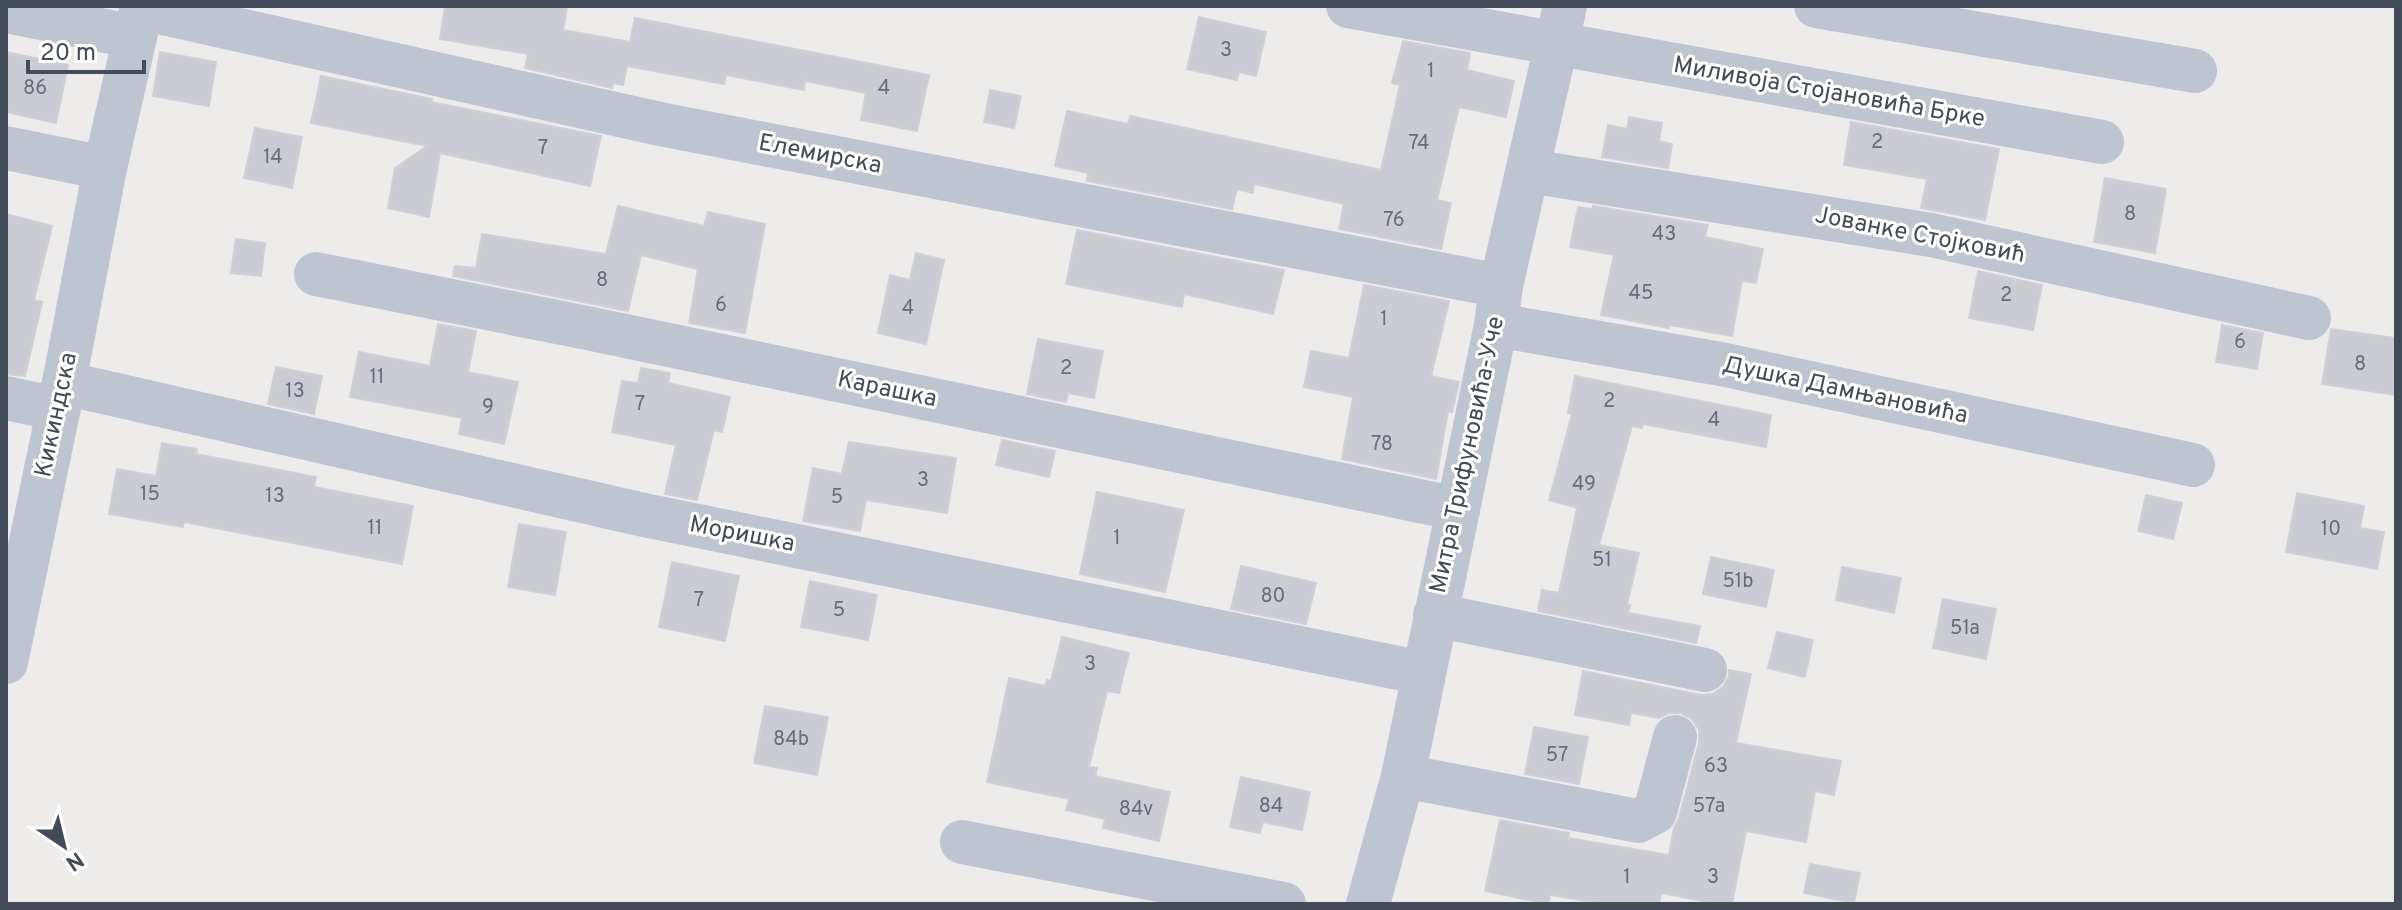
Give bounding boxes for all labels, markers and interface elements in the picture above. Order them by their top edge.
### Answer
scale bar [28,24,144,74]
house number: 3 [1220,38,1232,64]
text: 20 m [40,39,96,69]
street label: Миливоја Стојановића Брке [1671,51,1987,135]
house number: 1 [1427,59,1435,85]
house number: 86 [23,76,47,102]
house number: 4 [878,76,890,102]
street label: Елемирска [756,128,884,182]
house number: 2 [1871,130,1883,156]
house number: 74 [1409,131,1429,157]
house number: 7 [538,136,548,162]
house number: 14 [263,145,283,171]
street label: Јованке Стојковић [1812,201,2028,271]
house number: 8 [2124,202,2136,228]
house number: 76 [1383,208,1405,234]
house number: 43 [1652,222,1676,248]
house number: 8 [596,268,608,294]
house number: 45 [1629,281,1653,307]
house number: 2 [2000,283,2012,309]
house number: 6 [715,293,727,319]
house number: 4 [902,296,914,322]
house number: 1 [1380,307,1388,333]
street label: Митра Трифуновића-Уче [1424,314,1512,596]
house number: 6 [2234,330,2246,356]
street label: Кикиндска [29,350,85,480]
street label: Душка Дамњановића [1720,350,1970,432]
house number: 8 [2354,352,2366,378]
house number: 2 [1060,356,1072,382]
house number: 11 [370,365,384,391]
street label: Карашка [835,365,939,415]
house number: 13 [285,379,305,405]
house number: 2 [1603,389,1615,415]
house number: 7 [635,392,645,418]
house number: 9 [482,395,494,421]
house number: 4 [1708,408,1720,434]
house number: 78 [1371,432,1393,458]
house number: 3 [917,468,929,494]
house number: 49 [1572,472,1596,498]
house number: 15 [140,482,160,508]
house number: 13 [265,484,285,510]
house number: 5 [831,485,843,511]
street label: Моришка [687,510,797,560]
house number: 11 [368,516,382,542]
house number: 10 [2321,517,2341,543]
house number: 1 [1113,526,1121,552]
house number: 51 [1592,548,1612,574]
house number: 51b [1722,569,1754,595]
house number: 80 [1261,584,1285,610]
house number: 7 [694,588,704,614]
house number: 5 [833,598,845,624]
house number: 51a [1950,616,1980,642]
house number: 3 [1084,652,1096,678]
house number: 84b [773,727,809,753]
house number: 57 [1546,743,1568,769]
house number: 63 [1704,754,1728,780]
house number: 84 [1259,794,1283,820]
house number: 57a [1693,794,1725,820]
house number: 84v [1119,797,1153,823]
north arrow [24,806,104,886]
text: N [60,845,88,876]
house number: 1 [1623,865,1631,891]
house number: 3 [1707,865,1719,891]

